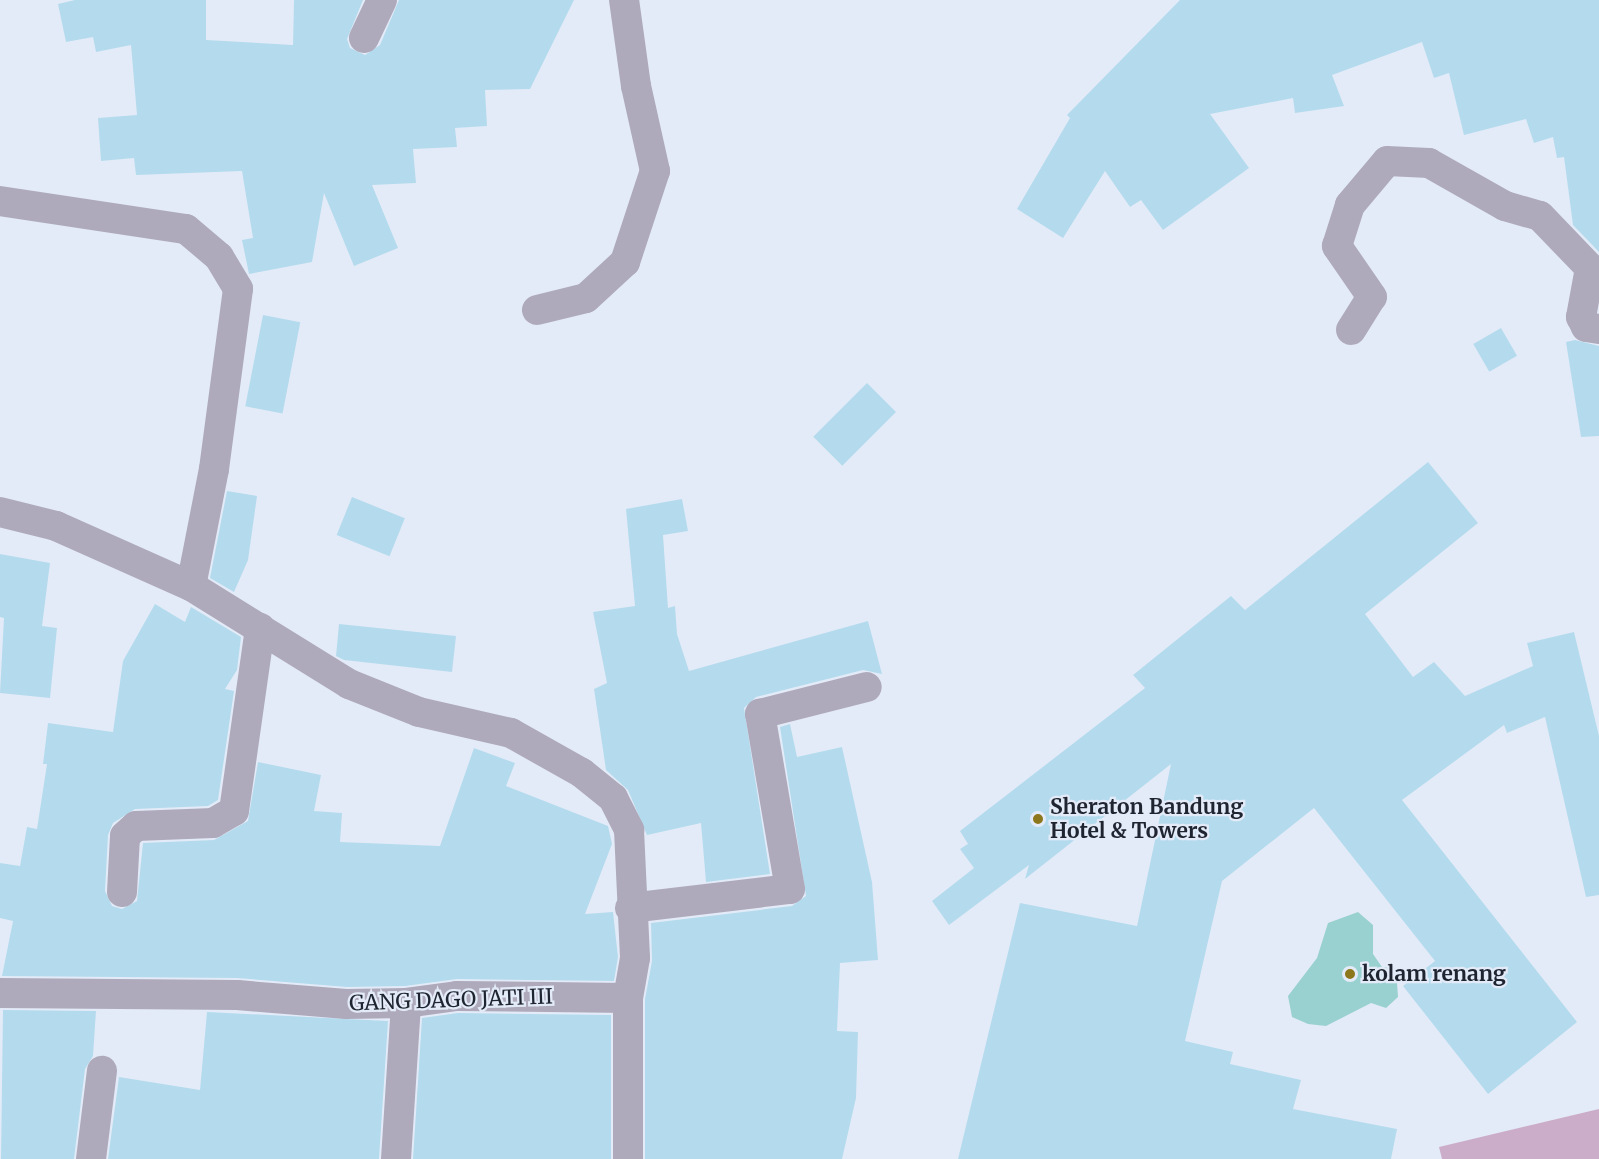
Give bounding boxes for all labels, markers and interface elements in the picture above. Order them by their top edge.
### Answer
place label: Sheraton Bandung Hotel & Towers [1050,794,1243,844]
marker: Sheraton Bandung Hotel & Towers [1031,812,1045,826]
place label: kolam renang [1362,961,1506,987]
marker: kolam renang [1343,967,1357,981]
street label: GANG DAGO JATI III [349,984,553,1016]

